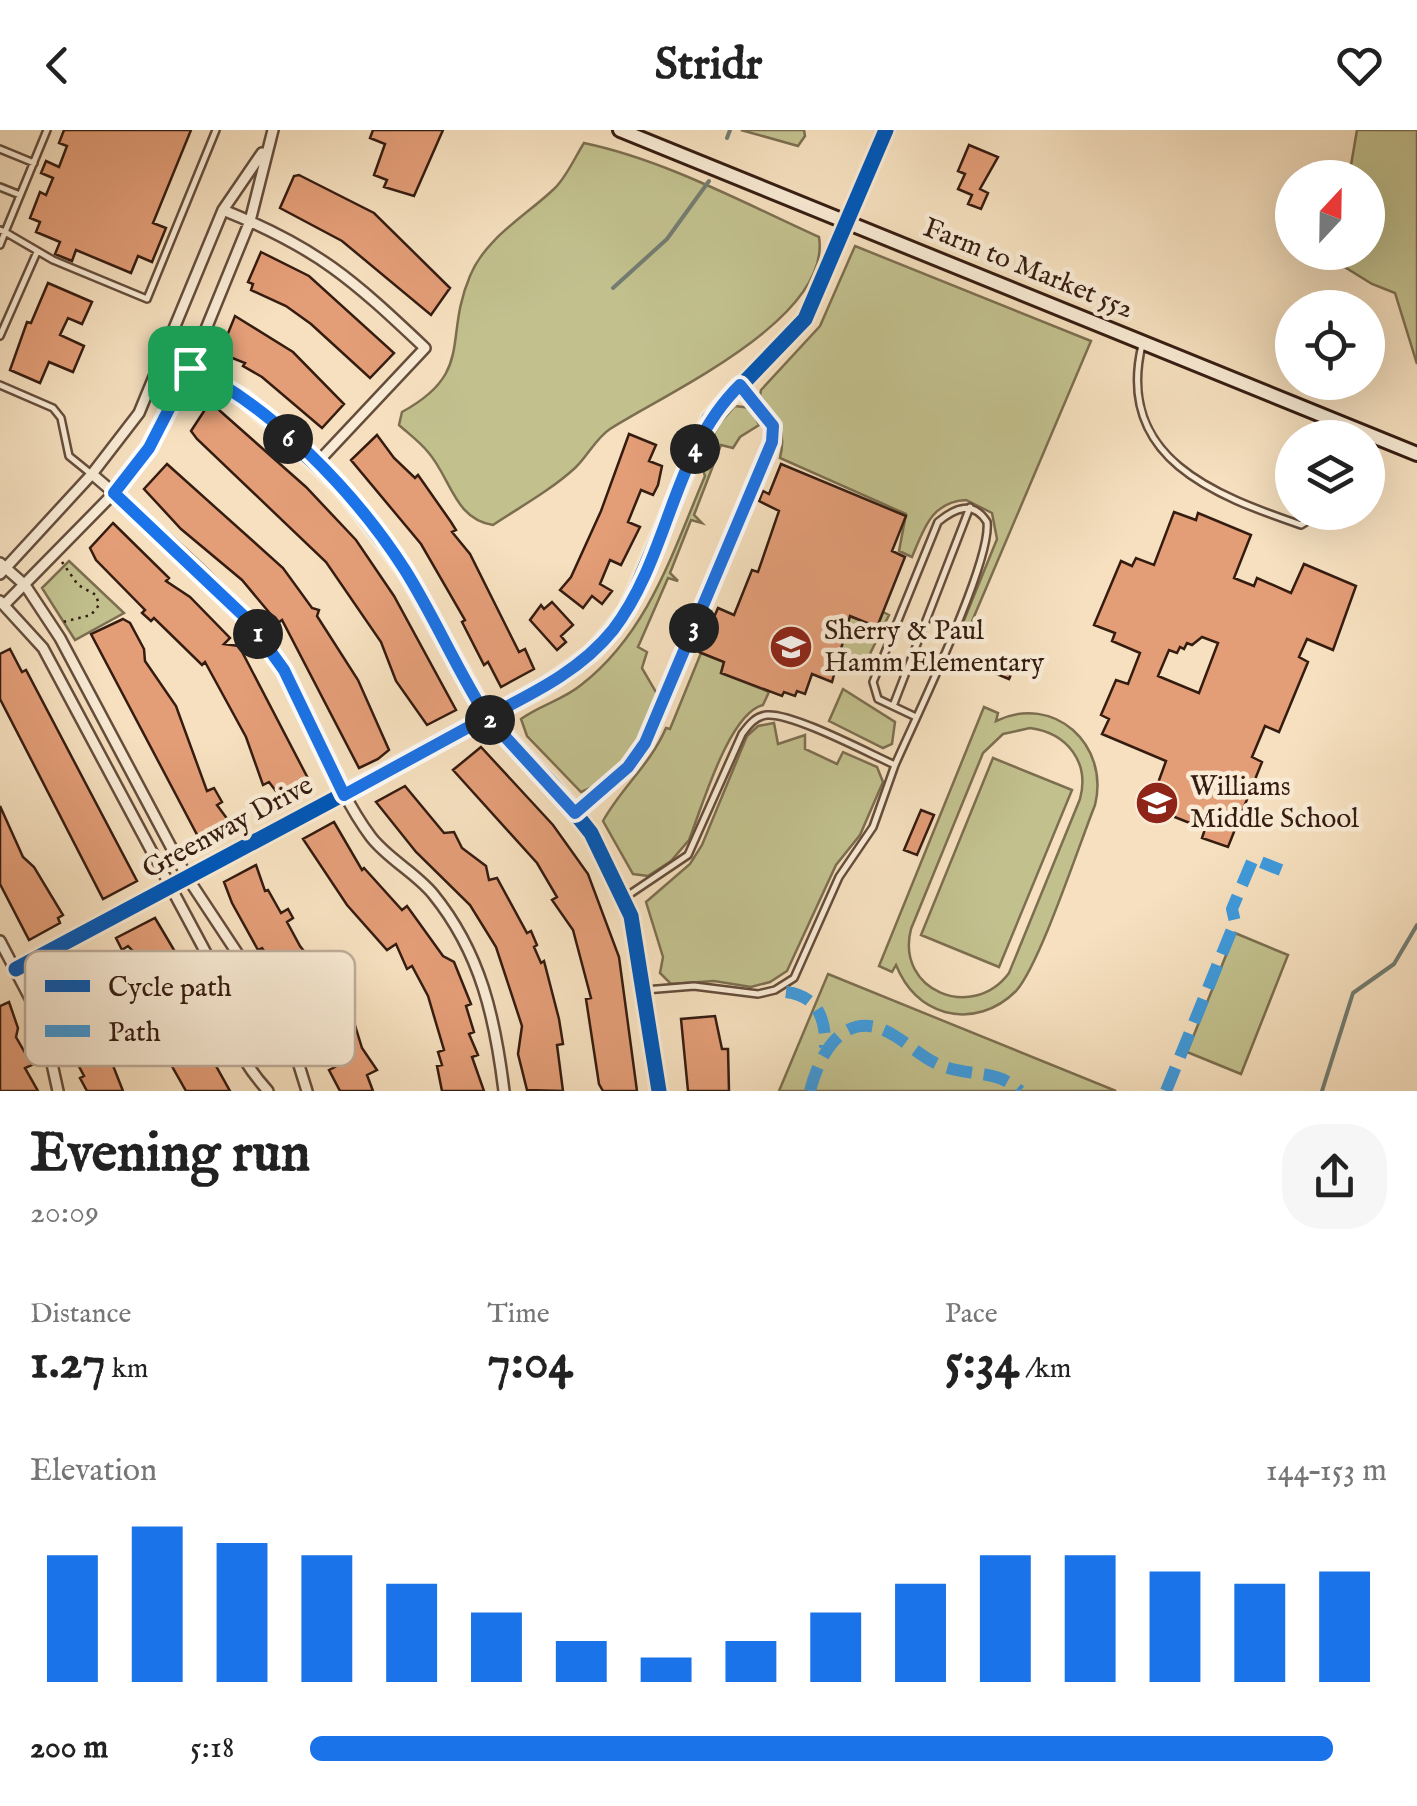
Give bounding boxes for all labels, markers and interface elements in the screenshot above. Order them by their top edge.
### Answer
text: Stridr [655,37,762,94]
icon: back [30,38,85,93]
icon: heart [1332,38,1387,93]
north arrow [1275,160,1385,270]
map controls [1275,160,1385,530]
street label: Farm to Market 552 [918,211,1138,327]
button: locate [1275,290,1385,400]
pin [148,326,233,411]
icon: arrive [163,341,218,396]
pin: 6 [263,414,313,464]
button: layers [1275,420,1385,530]
text: 6 [282,421,294,456]
pin: 4 [670,424,720,474]
text: 4 [688,431,702,466]
pin: 3 [669,603,719,653]
pin: 1 [233,609,283,659]
text: 3 [689,610,699,645]
place label: Sherry & Paul Hamm Elementary [824,614,1045,681]
text: 1 [253,616,263,651]
school or university icon: Sherry & Paul Hamm Elementary [768,624,814,670]
pin: 2 [465,695,515,745]
text: 2 [483,702,497,737]
street label: Greenway Drive [137,768,319,888]
place label: Williams Middle School [1190,770,1359,837]
school or university icon: Williams Middle School [1134,780,1180,826]
legend [25,951,355,1066]
text: Cycle path [108,971,232,1006]
text: Path [108,1016,161,1051]
text: Evening run [30,1120,310,1190]
button: share [1282,1124,1387,1229]
text: 20:09 [30,1193,99,1234]
text: Distance [30,1297,131,1332]
text: Time [487,1297,550,1332]
text: Pace [945,1297,998,1332]
text: 1.27 [30,1332,106,1395]
text: 7:04 [487,1332,573,1395]
text: 5:34 [945,1332,1019,1395]
text: km [106,1352,148,1387]
text: /km [1019,1352,1071,1387]
text: Elevation [30,1451,157,1492]
text: 144–153 m [1266,1451,1387,1492]
text: 200 m [30,1728,108,1769]
text: 5:18 [190,1728,235,1769]

